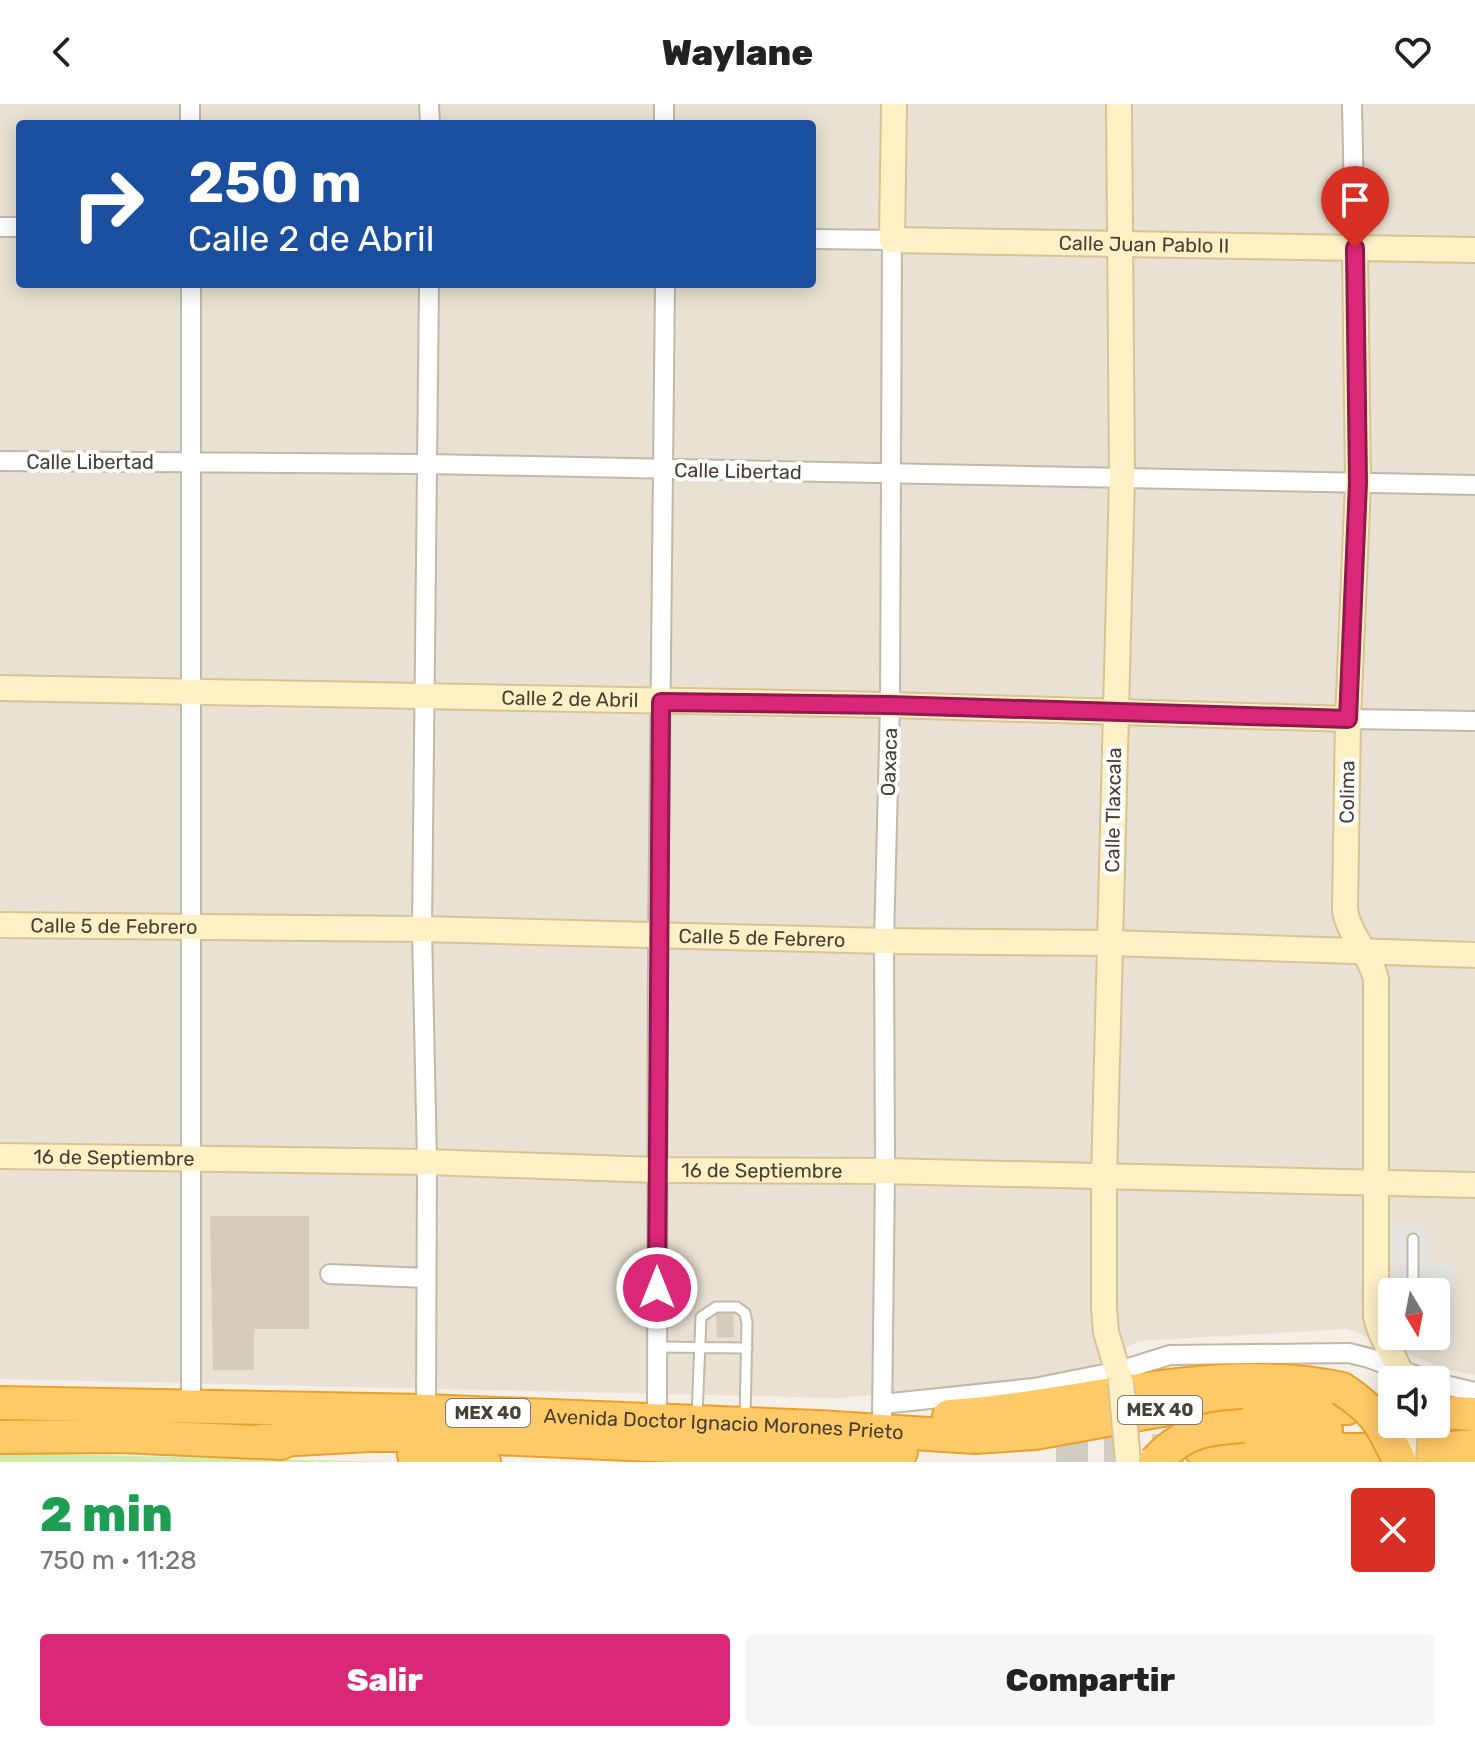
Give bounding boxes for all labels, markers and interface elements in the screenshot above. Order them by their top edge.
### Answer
icon: back [40,30,84,74]
icon: heart [1391,30,1435,74]
text: Waylane [662,31,813,74]
text: 250 m [188,150,362,216]
icon: right [56,152,160,256]
pin [1321,166,1389,248]
icon: arrive [1333,178,1377,222]
text: Calle 2 de Abril [188,217,434,260]
street label: Calle Juan Pablo II [1058,231,1230,258]
street label: Calle Libertad [26,450,154,474]
street label: Calle Libertad [674,458,802,484]
street label: Calle 2 de Abril [501,686,639,712]
street label: Oaxaca [876,727,902,797]
street label: Calle Tlaxcala [1100,747,1126,873]
street label: Colima [1334,760,1360,824]
street label: Calle 5 de Febrero [30,913,198,939]
street label: Calle 5 de Febrero [678,924,846,952]
street label: 16 de Septiembre [33,1144,195,1171]
street label: 16 de Septiembre [681,1158,842,1183]
position arrow [615,1246,699,1330]
north arrow [1378,1278,1450,1350]
map controls [1378,1278,1450,1438]
button: sound [1378,1366,1450,1438]
road number: MEX 40 [1118,1396,1202,1424]
road number: MEX 40 [446,1399,530,1427]
street label: Avenida Doctor Ignacio Morones Prieto [543,1404,904,1444]
text: 2 min [40,1486,173,1543]
button: close [1351,1488,1435,1572]
text: 750 m · 11:28 [40,1545,197,1576]
button: Salir [40,1634,730,1726]
button: Compartir [746,1634,1435,1726]

